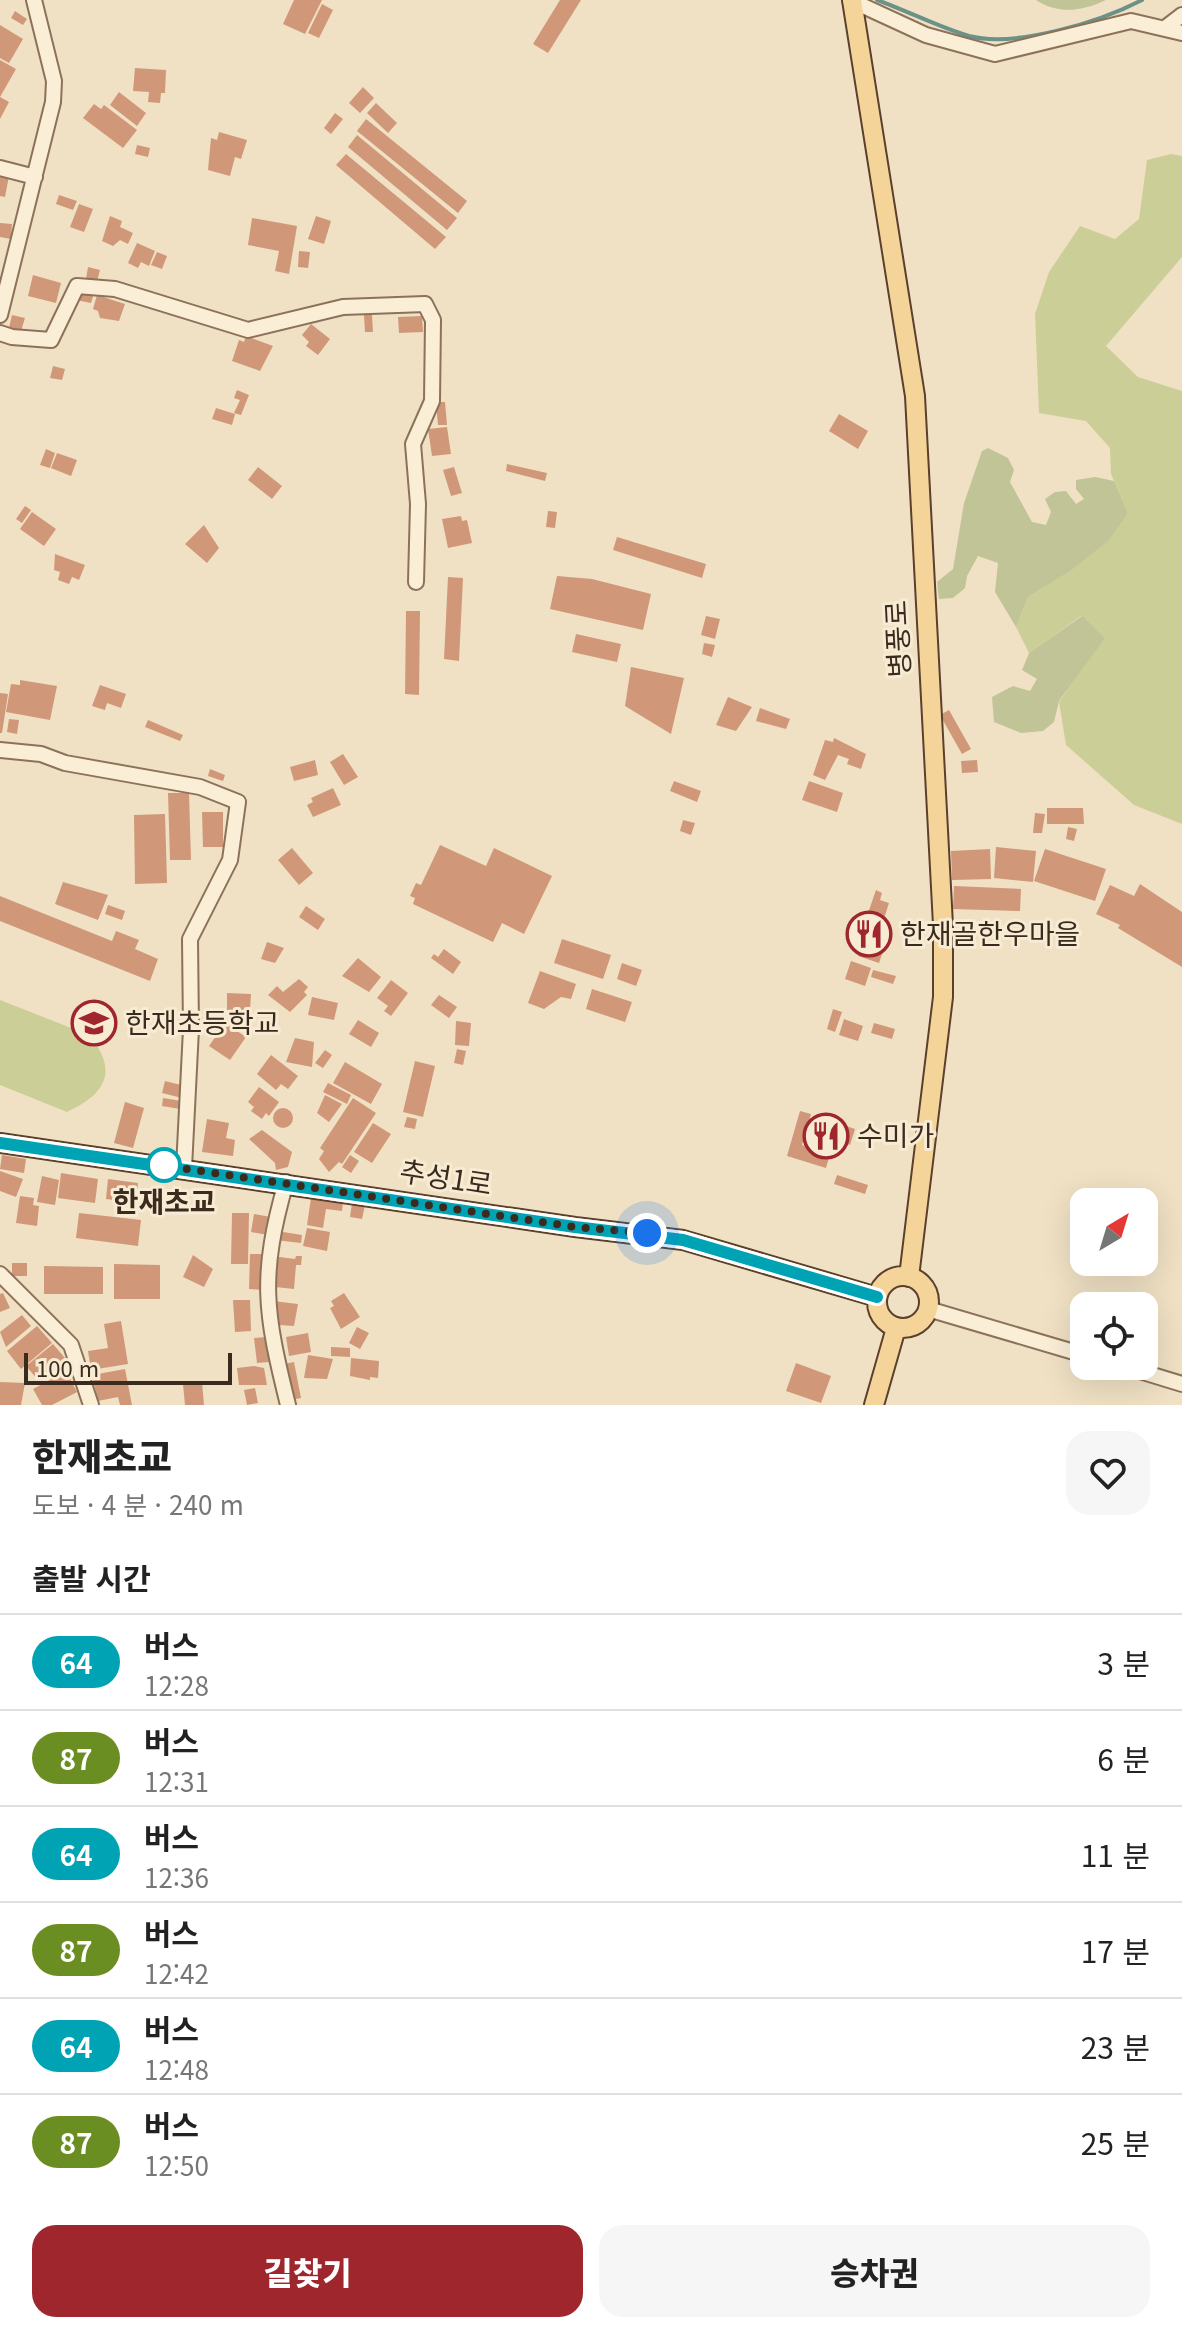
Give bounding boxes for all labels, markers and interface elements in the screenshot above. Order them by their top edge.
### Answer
street label: 병풍로 [874,599,918,679]
restaurant icon: 한재골한우마을 [845,910,893,958]
place label: 한재골한우마을 [900,912,1080,952]
school or university icon: 한재초등학교 [70,999,118,1047]
place label: 한재초등학교 [125,1001,280,1041]
restaurant icon: 수미가 [802,1112,850,1160]
place label: 수미가 [857,1114,934,1154]
marker: 한재초교 [147,1148,181,1182]
street label: 추성1로 [397,1149,495,1203]
place label: 한재초교 [112,1180,216,1220]
north arrow [1070,1188,1158,1276]
map controls [1070,1188,1158,1380]
your location [627,1213,667,1253]
button: locate [1070,1292,1158,1380]
scale bar [24,1349,232,1385]
text: 100 m [36,1351,99,1383]
text: 한재초교 [32,1427,172,1482]
button: heart [1066,1431,1150,1515]
text: 도보 · 4 분 · 240 m [32,1485,244,1522]
text: 출발 시간 [32,1555,151,1599]
text: 버스 [144,1622,199,1666]
text: 3 분 [1097,1640,1150,1684]
text: 64 [59,1642,93,1682]
text: 12:28 [144,1666,209,1703]
text: 버스 [144,1718,199,1762]
text: 6 분 [1097,1736,1150,1780]
text: 87 [59,1738,93,1778]
text: 12:31 [144,1762,209,1799]
text: 버스 [144,1814,199,1858]
text: 11 분 [1081,1832,1150,1876]
text: 64 [59,1834,93,1874]
text: 12:36 [144,1858,209,1895]
text: 버스 [144,1910,199,1954]
text: 17 분 [1081,1928,1150,1972]
text: 87 [59,1930,93,1970]
text: 12:42 [144,1954,209,1991]
text: 버스 [144,2006,199,2050]
text: 23 분 [1081,2024,1150,2068]
text: 64 [59,2026,93,2066]
text: 12:48 [144,2050,209,2087]
text: 버스 [144,2102,199,2146]
text: 25 분 [1081,2120,1150,2164]
text: 87 [59,2122,93,2162]
text: 12:50 [144,2146,209,2183]
button: 길찾기 [32,2225,583,2317]
button: 승차권 [599,2225,1150,2317]

